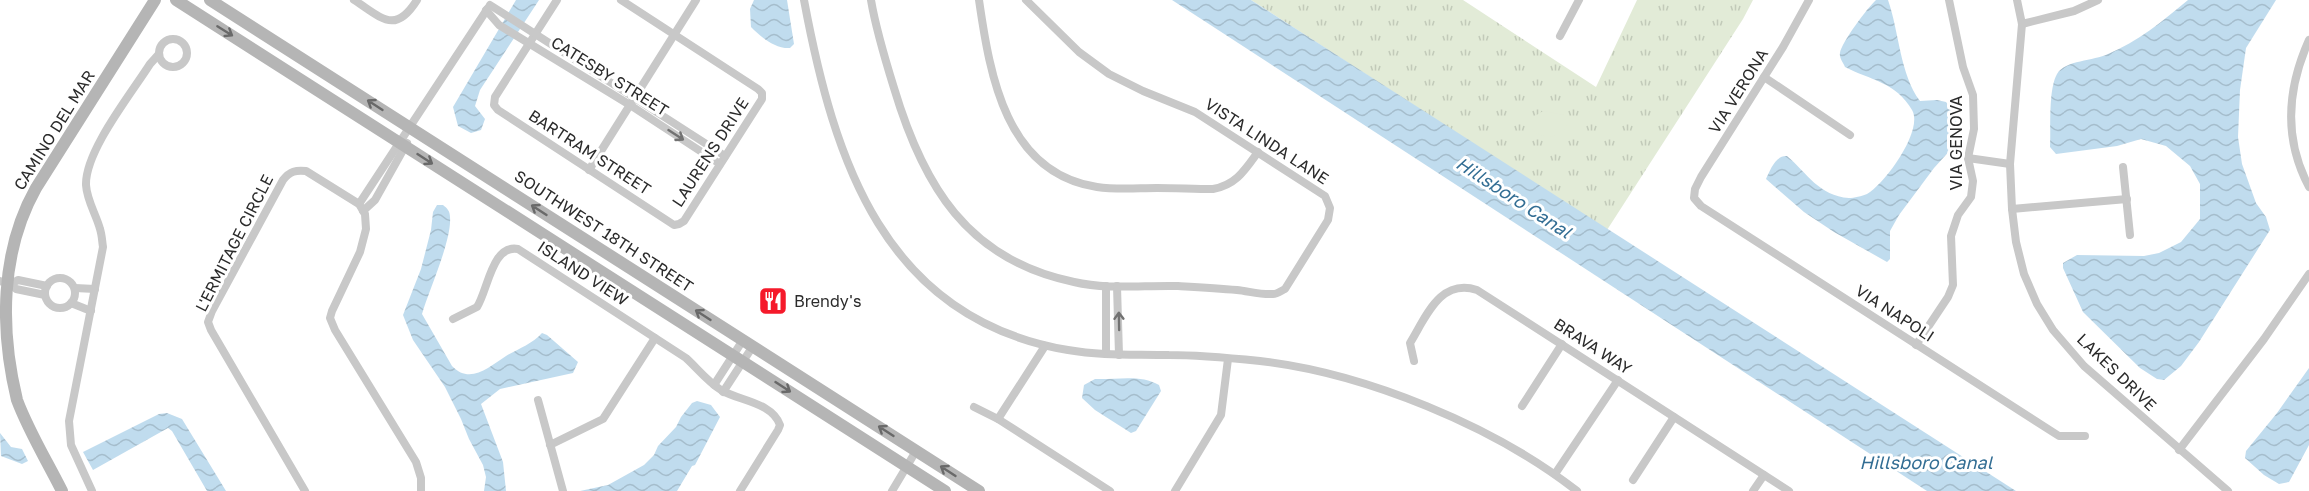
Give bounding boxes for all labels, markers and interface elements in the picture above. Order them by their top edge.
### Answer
one-way arrow [216,26,233,38]
street label: CATESBY STREET [548,32,672,120]
street label: VIA VERONA [1704,45,1772,137]
street label: CAMINO DEL MAR [9,66,99,194]
street label: LAURENS DRIVE [667,94,753,210]
street label: VISTA LINDA LANE [1201,94,1333,188]
street label: VIA GENOVA [1946,95,1966,191]
one-way arrow [367,99,383,111]
street label: BARTRAM STREET [525,105,655,199]
one-way arrow [667,129,684,141]
water label: Hillsboro Canal [1452,152,1577,243]
one-way arrow [416,153,433,165]
street label: SOUTHWEST 18TH STREET [511,166,697,296]
street label: L'ERMITAGE CIRCLE [191,171,277,315]
one-way arrow [531,204,548,216]
street label: ISLAND VIEW [534,236,632,310]
street label: VIA NAPOLI [1852,280,1938,346]
restaurant icon: Brendy's [757,285,789,317]
place label: Brendy's [794,291,861,311]
one-way arrow [695,308,712,321]
one-way arrow [1113,311,1125,331]
street label: BRAVA WAY [1550,313,1636,379]
street label: LAKES DRIVE [2073,329,2161,415]
one-way arrow [774,381,791,394]
one-way arrow [878,425,895,437]
water label: Hillsboro Canal [1860,451,1994,473]
one-way arrow [940,465,957,477]

